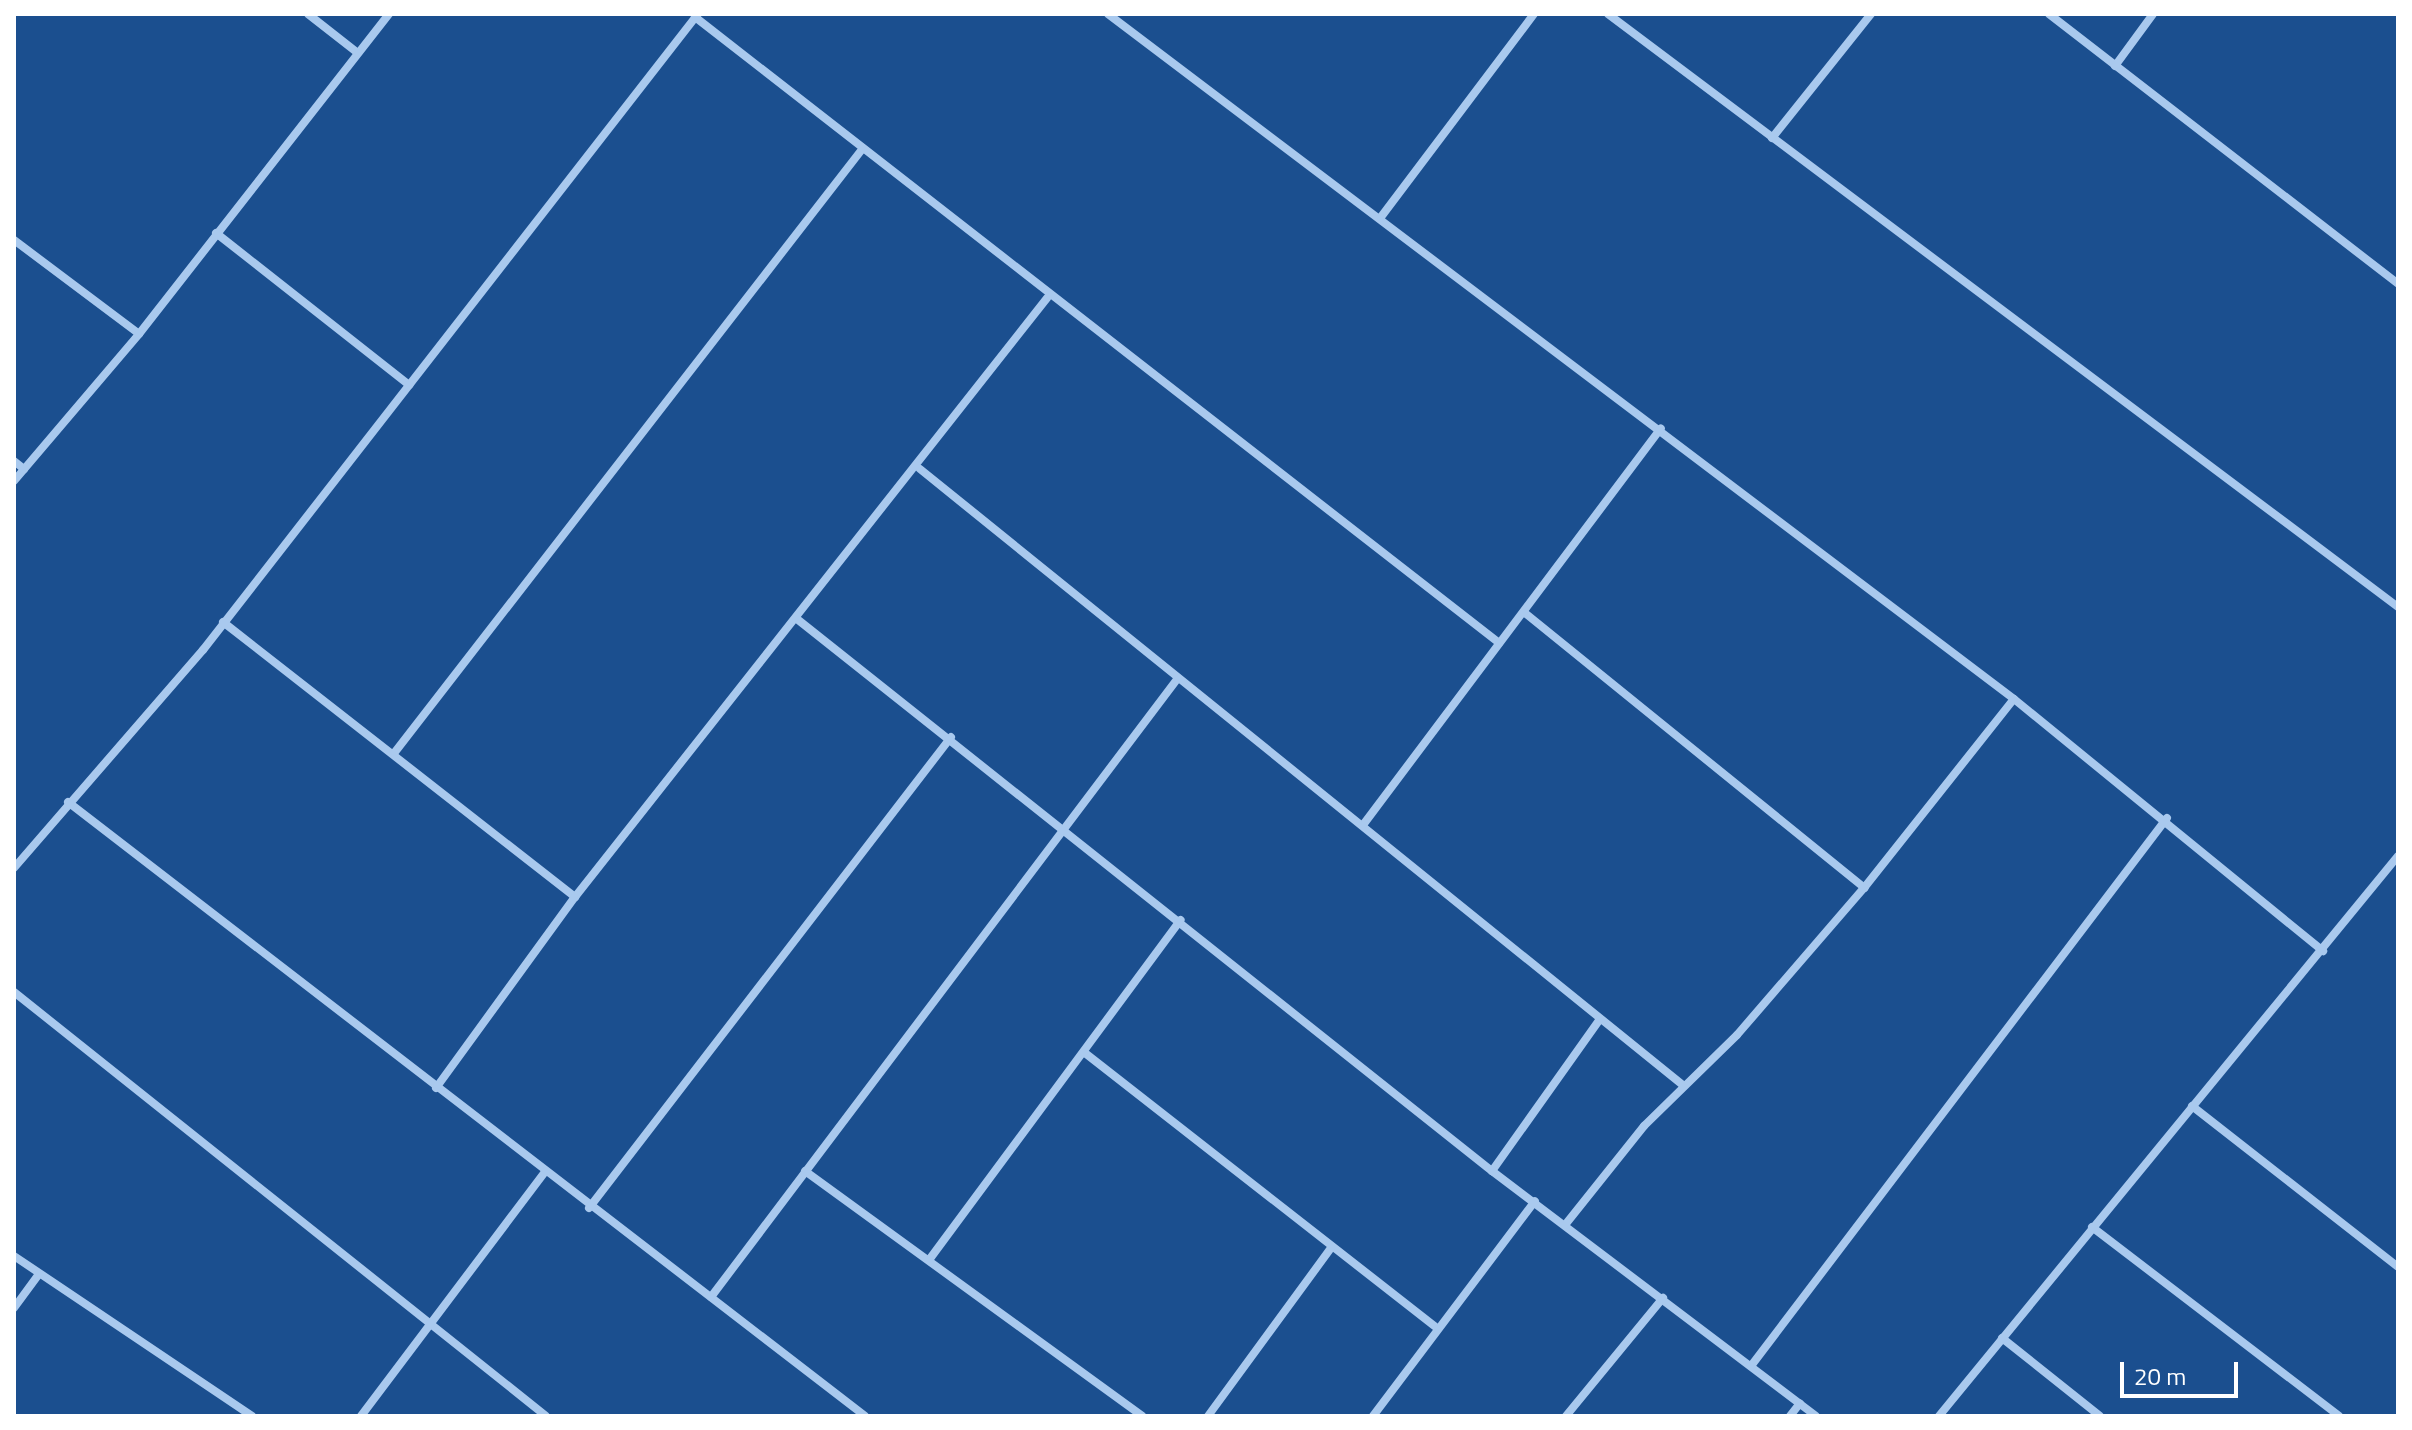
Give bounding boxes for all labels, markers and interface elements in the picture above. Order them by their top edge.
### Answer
scale bar [2124,1346,2242,1396]
text: 20 m [2134,1358,2186,1394]

